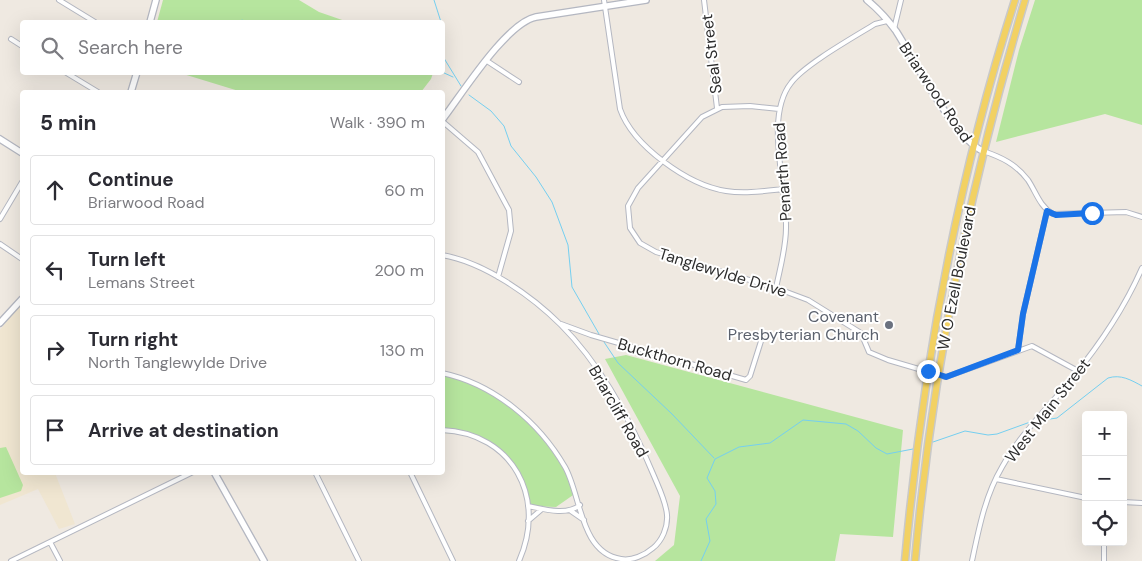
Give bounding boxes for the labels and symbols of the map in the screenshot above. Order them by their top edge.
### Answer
street label: Seal Street [696,13,727,95]
street label: Briarwood Road [894,38,977,146]
street label: Penarth Road [769,122,796,222]
route start [1081,202,1104,225]
street label: W O Ezell Boulevard [932,204,981,352]
street label: Tanglewylde Drive [656,243,789,302]
place label: Covenant Presbyterian Church [728,306,879,345]
marker: Covenant Presbyterian Church [883,319,895,331]
street label: Buckthorn Road [615,333,734,386]
street label: West Main Street [1000,354,1095,467]
route end [917,360,940,383]
street label: Briarcliff Road [584,362,653,461]

